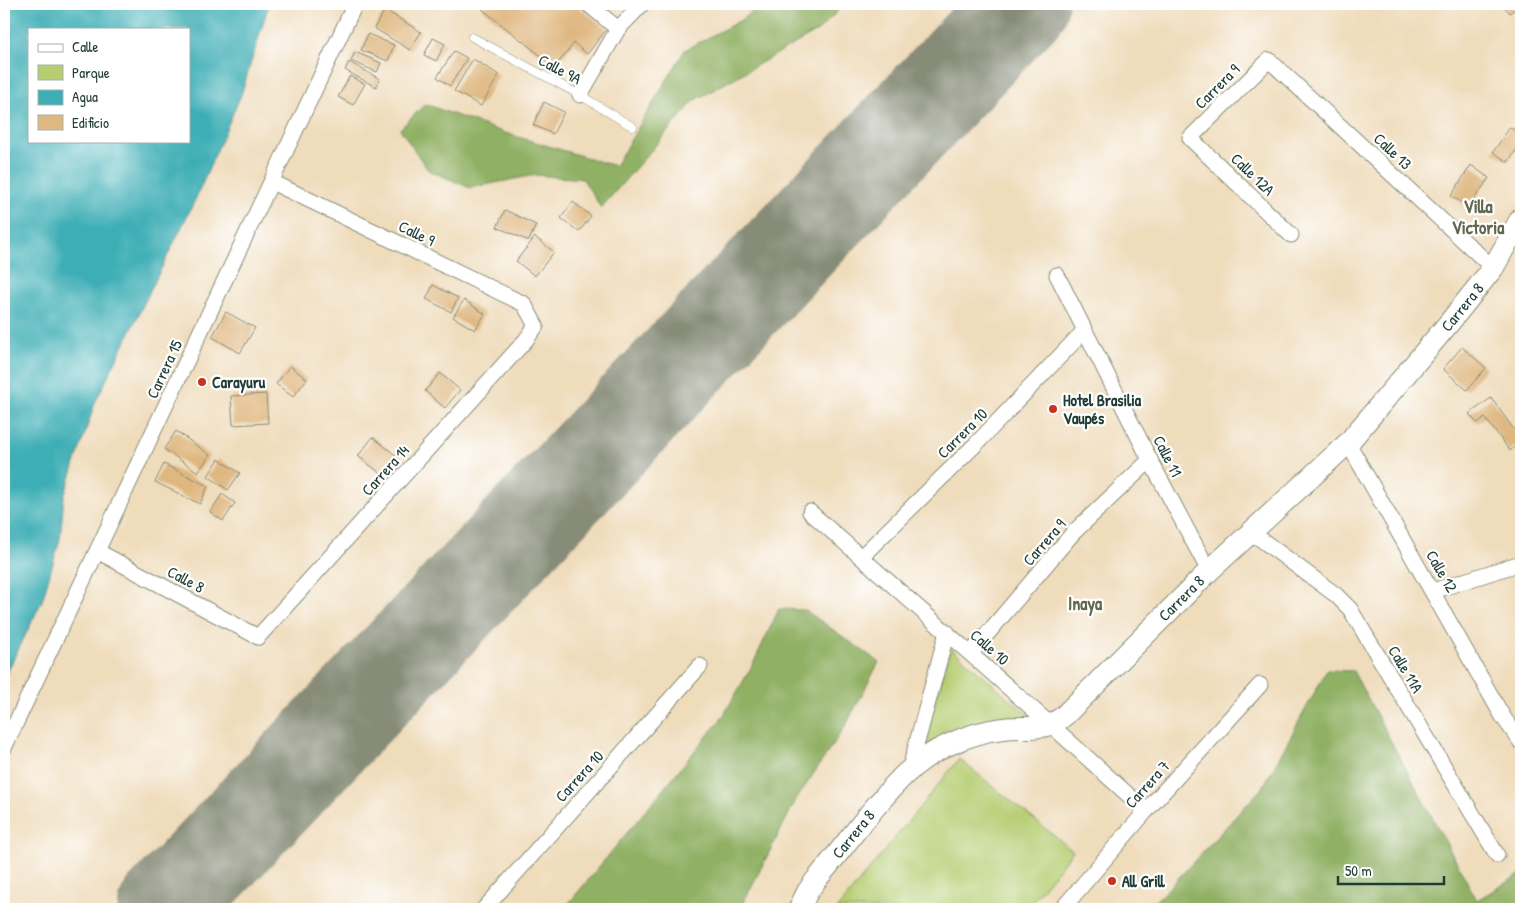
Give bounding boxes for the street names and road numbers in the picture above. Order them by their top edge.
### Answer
street label: Calle 9A [535,49,585,90]
street label: Carrera 9 [1190,58,1245,113]
street label: Calle 13 [1369,128,1417,174]
street label: Calle 12A [1226,148,1280,200]
street label: Calle 9 [395,215,439,251]
street label: Carrera 8 [1436,278,1488,336]
street label: Carrera 15 [141,336,187,402]
street label: Carrera 10 [932,403,992,463]
street label: Calle 11 [1148,432,1188,481]
street label: Carrera 14 [356,440,414,500]
street label: Carrera 9 [1017,514,1071,570]
street label: Calle 12 [1421,546,1463,597]
street label: Calle 8 [164,560,208,598]
street label: Carrera 8 [1153,570,1209,626]
street label: Calle 10 [966,624,1014,670]
street label: Calle 11A [1383,641,1429,697]
street label: Carrera 10 [550,745,608,807]
street label: Carrera 7 [1119,755,1175,813]
street label: Carrera 8 [827,805,879,863]

